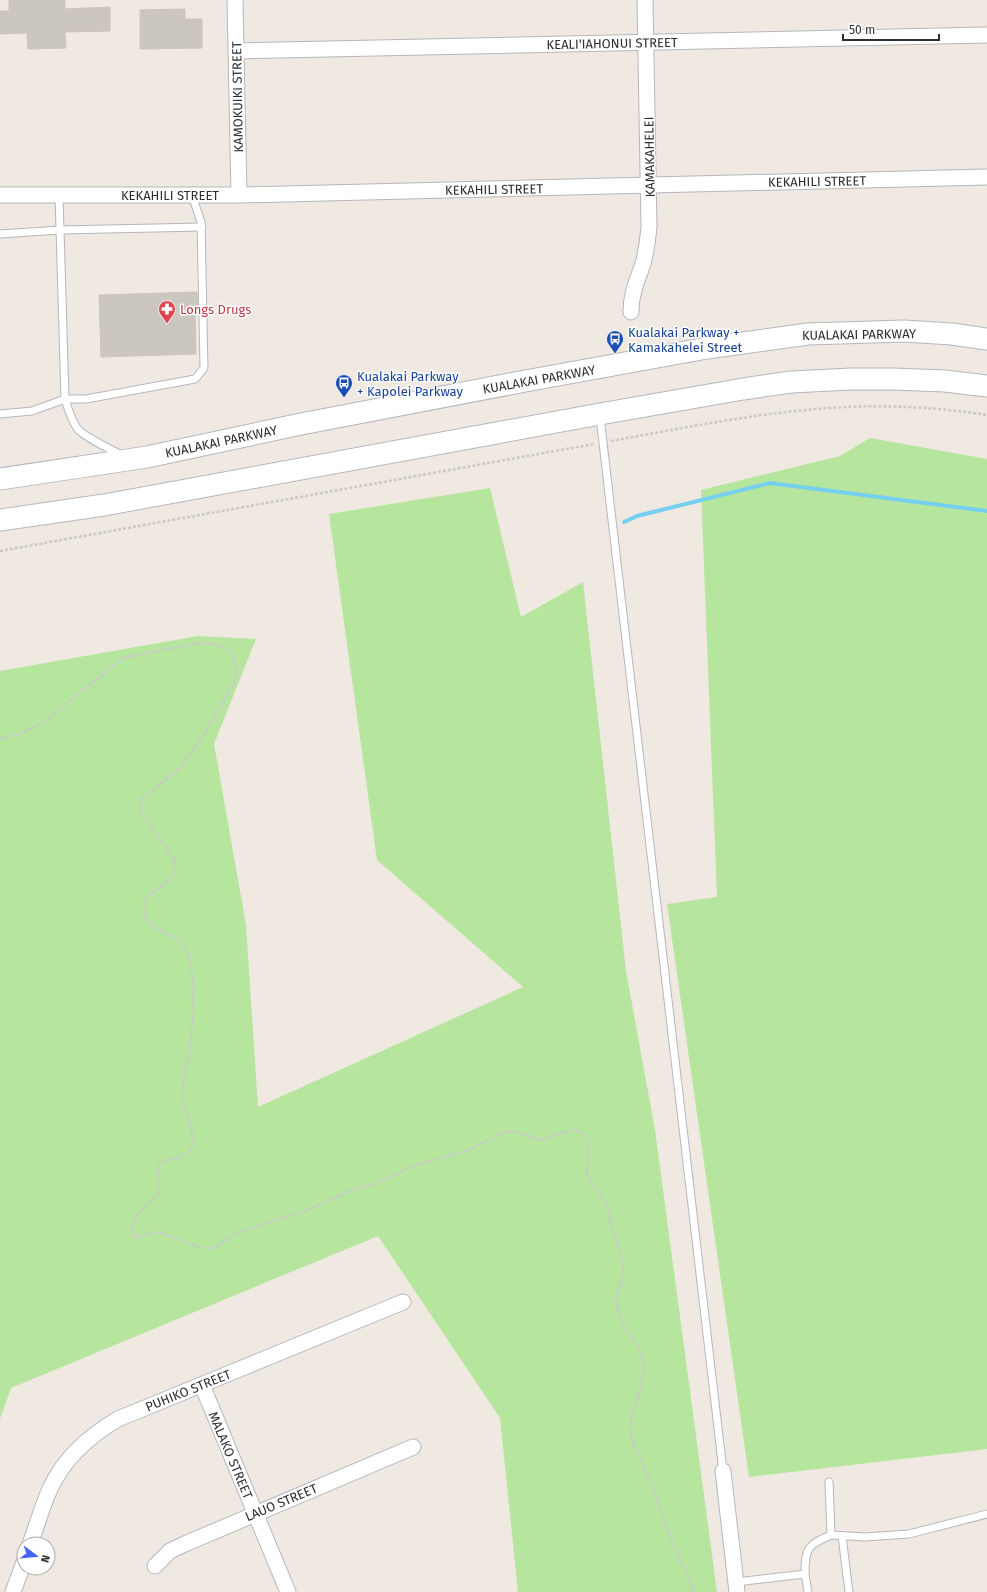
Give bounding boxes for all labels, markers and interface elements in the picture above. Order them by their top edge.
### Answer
scale bar [843,16,939,42]
text: 50 m [849,23,875,37]
street label: KEALI'IAHONUI STREET [546,35,678,52]
street label: KAMOKUIKI STREET [229,41,246,153]
street label: KAMAKAHELEI [641,116,658,198]
street label: KEKAHILI STREET [768,173,866,190]
street label: KEKAHILI STREET [445,181,543,198]
street label: KEKAHILI STREET [121,188,219,203]
pharmacy icon: Longs Drugs [157,299,177,324]
place label: Longs Drugs [180,302,251,317]
place label: Kualakai Parkway + Kamakahelei Street [628,325,743,355]
street label: KUALAKAI PARKWAY [802,326,917,343]
bus stop icon: Kualakai Parkway + Kamakahelei Street [605,329,625,354]
street label: KUALAKAI PARKWAY [482,362,597,397]
place label: Kualakai Parkway + Kapolei Parkway [357,369,463,399]
bus stop icon: Kualakai Parkway + Kapolei Parkway [334,373,354,398]
street label: KUALAKAI PARKWAY [164,422,279,461]
street label: PUHIKO STREET [143,1366,233,1414]
street label: MALAKO STREET [205,1409,256,1501]
street label: LAUO STREET [243,1480,320,1524]
north arrow [16,1536,56,1576]
text: N [38,1553,52,1564]

